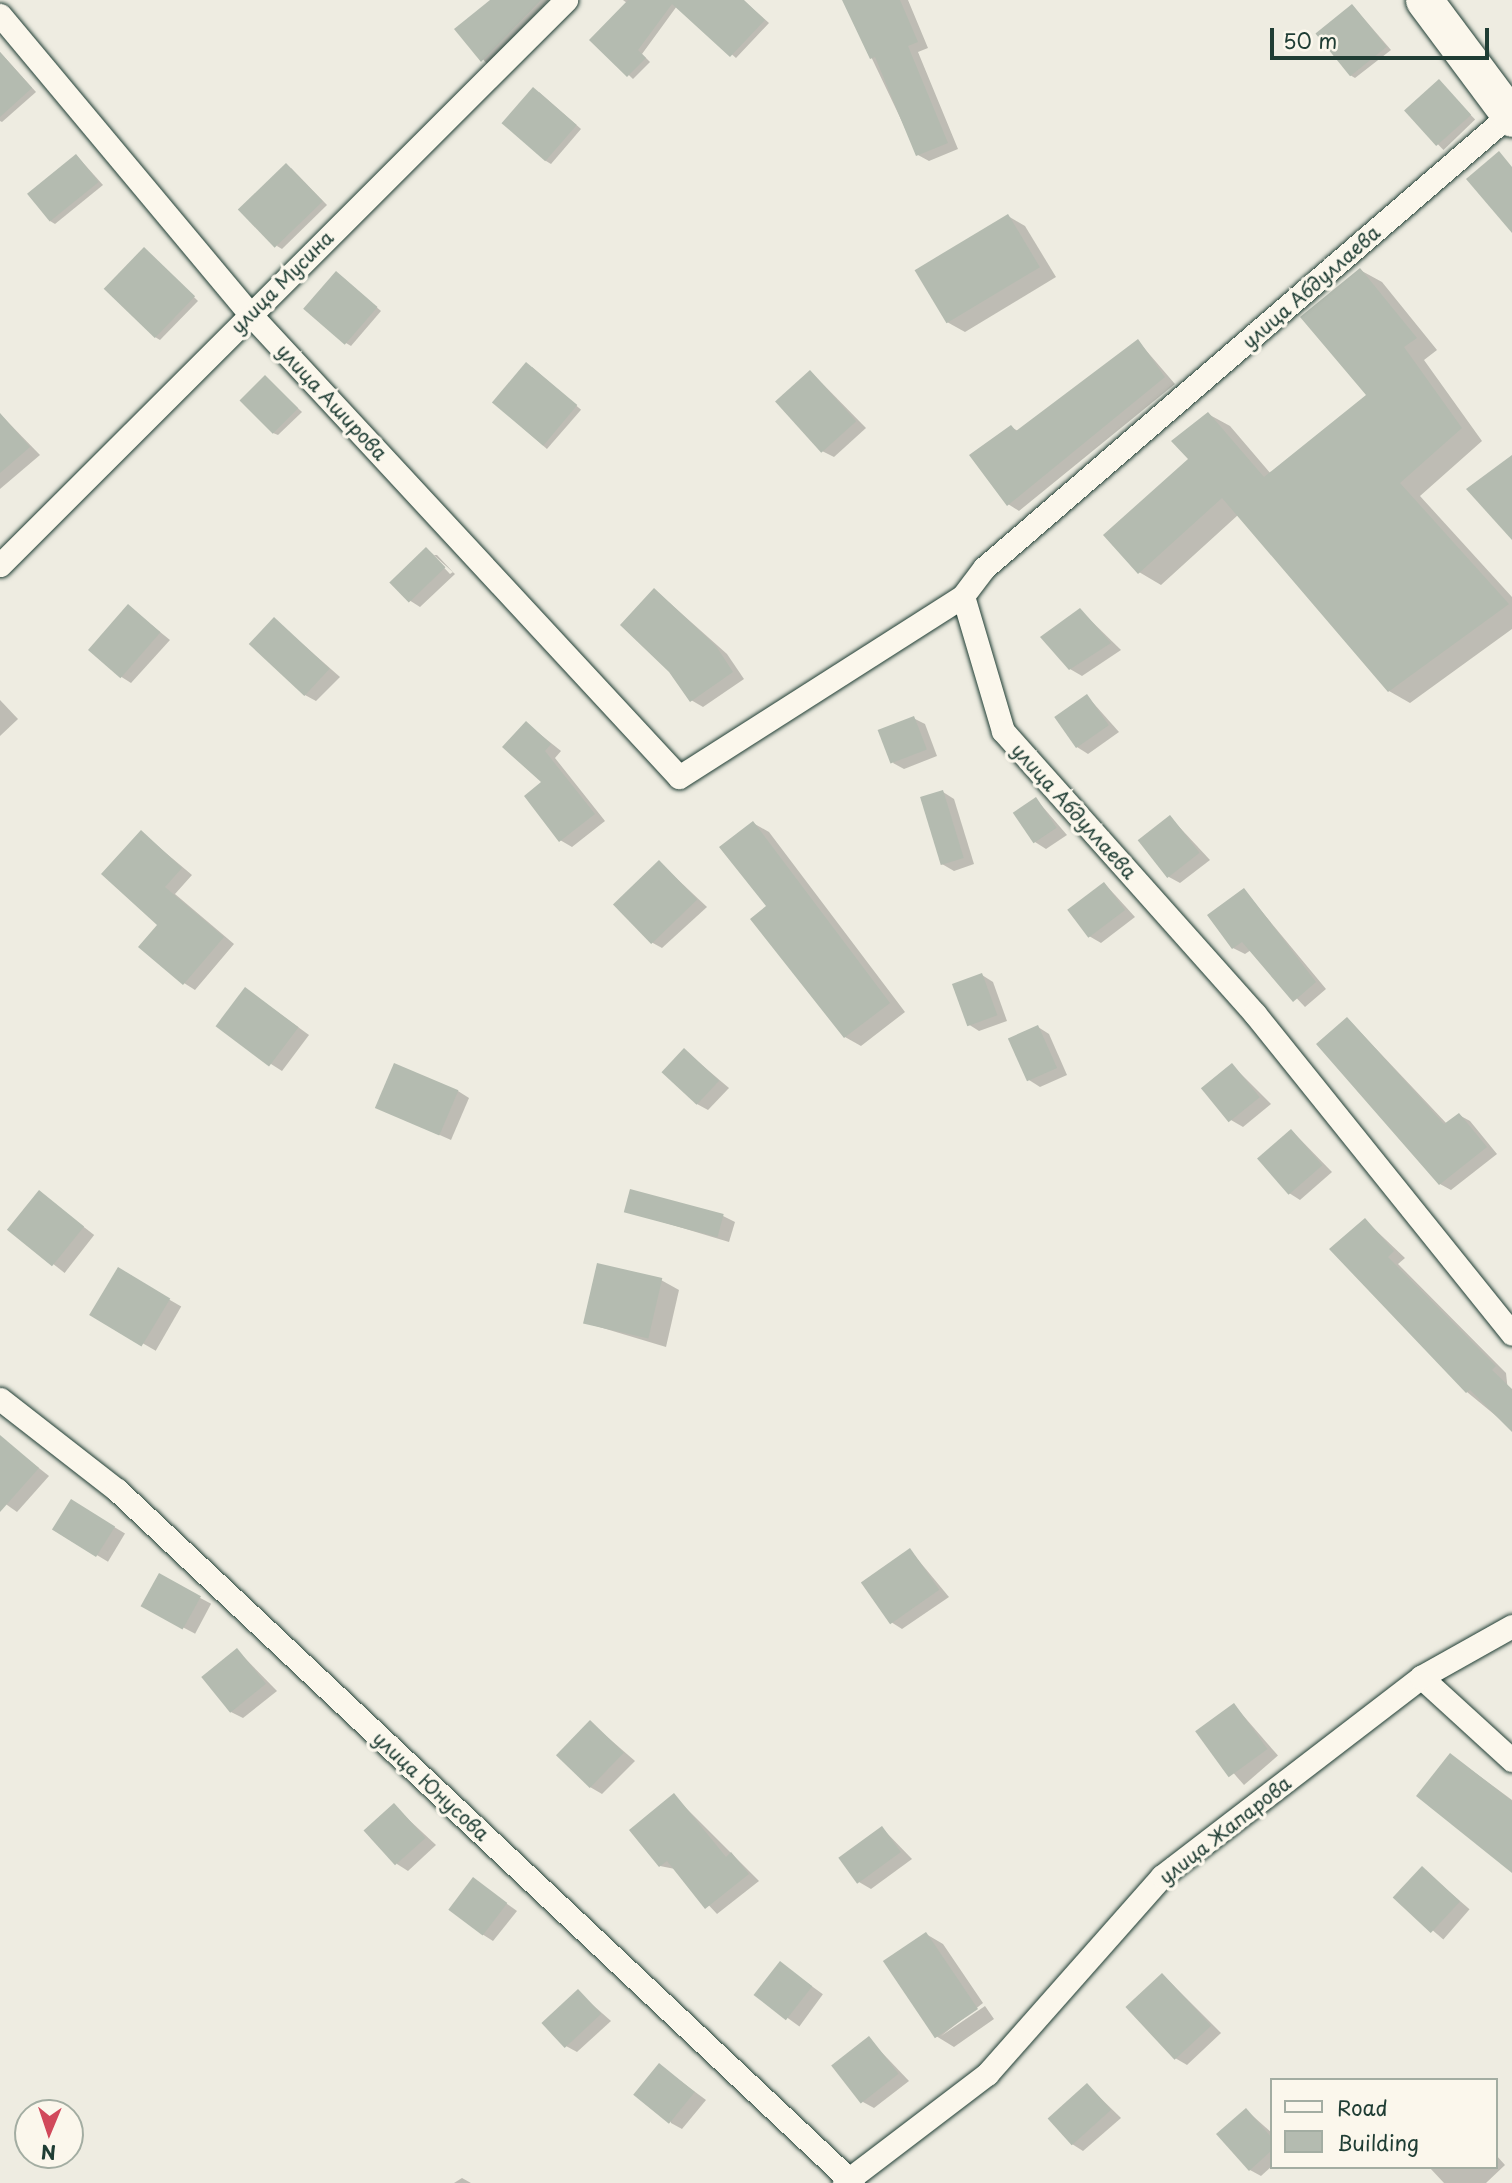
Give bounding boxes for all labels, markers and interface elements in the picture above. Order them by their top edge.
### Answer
scale bar [1274,14,1493,58]
text: 50 m [1283,24,1337,56]
street label: улица Абдуллаева [1237,221,1385,353]
street label: улица Мусина [226,226,338,338]
street label: улица Аширова [272,339,392,465]
street label: улица Абдуллаева [1007,738,1141,884]
street label: улица Юнусова [368,1726,494,1846]
street label: улица Жапарова [1154,1771,1296,1889]
legend [1270,2078,1498,2169]
text: Road [1337,2091,1388,2123]
north arrow [14,2099,84,2169]
text: Building [1337,2126,1419,2158]
text: N [40,2139,56,2167]

